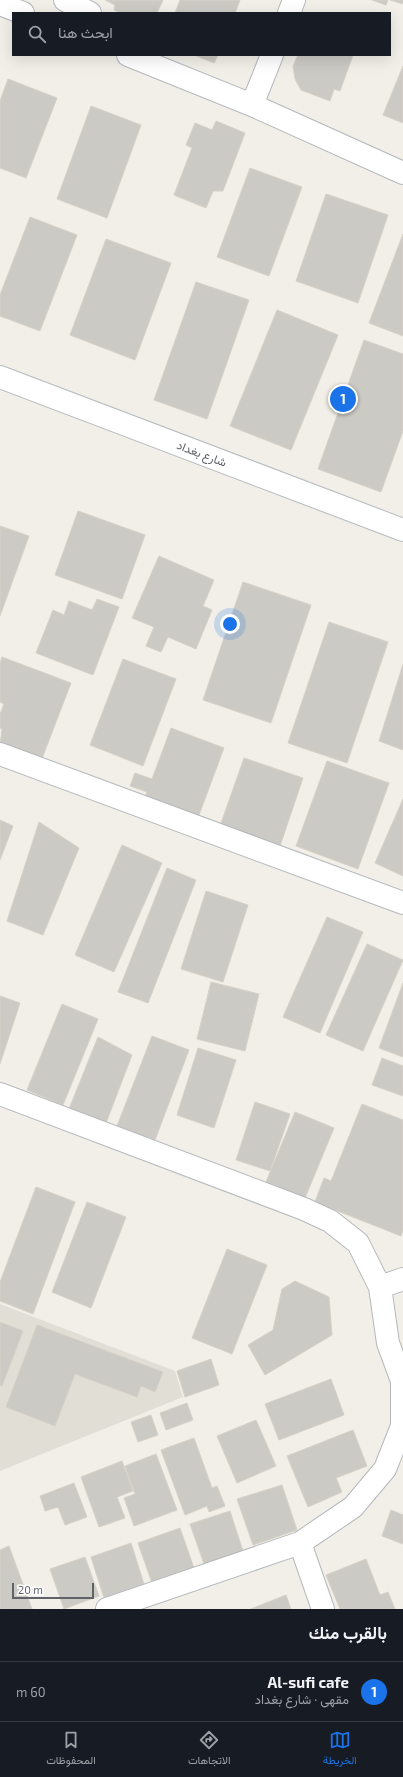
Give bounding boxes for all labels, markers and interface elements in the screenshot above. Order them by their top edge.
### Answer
search box [12,12,391,56]
icon: search [26,23,48,45]
text: ابحث هنا [58,23,113,41]
pin: 1 [330,384,356,414]
street label: شارع بغداد [174,437,229,472]
your location [220,614,240,634]
scale bar [12,1581,94,1600]
text: 20 m [18,1583,43,1596]
text: بالقرب منك [309,1622,387,1642]
text: Al-sufi cafe [268,1673,349,1691]
text: 60 m [16,1684,46,1700]
text: 1 [371,1684,377,1700]
text: مقهى · شارع بغداد [255,1691,349,1707]
tab: المحفوظات [46,1729,96,1770]
tab: الاتجاهات [188,1729,231,1770]
tab: الخريطة [323,1729,357,1770]

